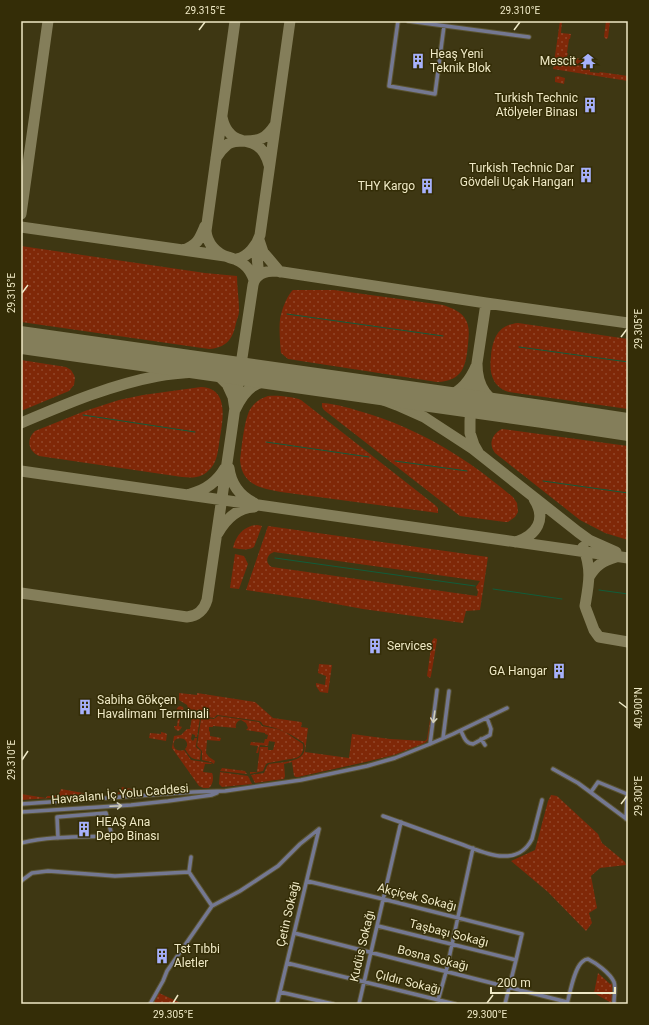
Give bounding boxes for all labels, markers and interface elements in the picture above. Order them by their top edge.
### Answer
text: 29.315°E [185,5,225,16]
text: 29.310°E [500,5,540,16]
place label: Heaş Yeni Teknik Blok [430,47,492,75]
building icon: Heaş Yeni Teknik Blok [409,52,427,70]
temple icon: Mescit [579,52,597,70]
place label: Mescit [540,54,576,68]
place label: Turkish Technic Atölyeler Binası [495,91,578,119]
building icon: Turkish Technic Atölyeler Binası [581,96,599,114]
place label: Turkish Technic Dar Gövdeli Uçak Hangarı [460,161,574,189]
building icon: Turkish Technic Dar Gövdeli Uçak Hangarı [577,166,595,184]
building icon: THY Kargo [418,177,436,195]
place label: THY Kargo [358,179,415,193]
text: 29.315°E [6,273,17,313]
text: 29.305°E [633,309,644,349]
building icon: Services [366,637,384,655]
place label: Services [387,639,432,653]
building icon: GA Hangar [550,662,568,680]
place label: GA Hangar [489,664,547,678]
text: 40.900°N [633,687,644,729]
place label: Sabiha Gökçen Havalimanı Terminali [97,693,209,721]
building icon: Sabiha Gökçen Havalimanı Terminali [76,698,94,716]
one-way arrow [430,710,438,723]
text: 29.310°E [6,740,17,780]
text: 29.300°E [633,776,644,816]
street label: Havaalanı İç Yolu Caddesi [51,780,189,807]
one-way arrow [109,802,122,810]
place label: HEAŞ Ana Depo Binası [96,815,160,843]
building icon: HEAŞ Ana Depo Binası [75,820,93,838]
street label: Çetin Sokağı [274,880,302,948]
street label: Akçiçek Sokağı [376,880,458,914]
street label: Kudüs Sokağı [347,909,377,983]
street label: Taşbaşı Sokağı [408,916,490,950]
place label: Tst Tıbbi Aletler [174,942,220,970]
street label: Bosna Sokağı [396,942,470,974]
building icon: Tst Tıbbi Aletler [153,947,171,965]
street label: Çıldır Sokağı [374,967,442,997]
scale bar [491,969,615,995]
text: 200 m [497,976,531,990]
text: 29.305°E [153,1009,193,1020]
text: 29.300°E [467,1009,507,1020]

